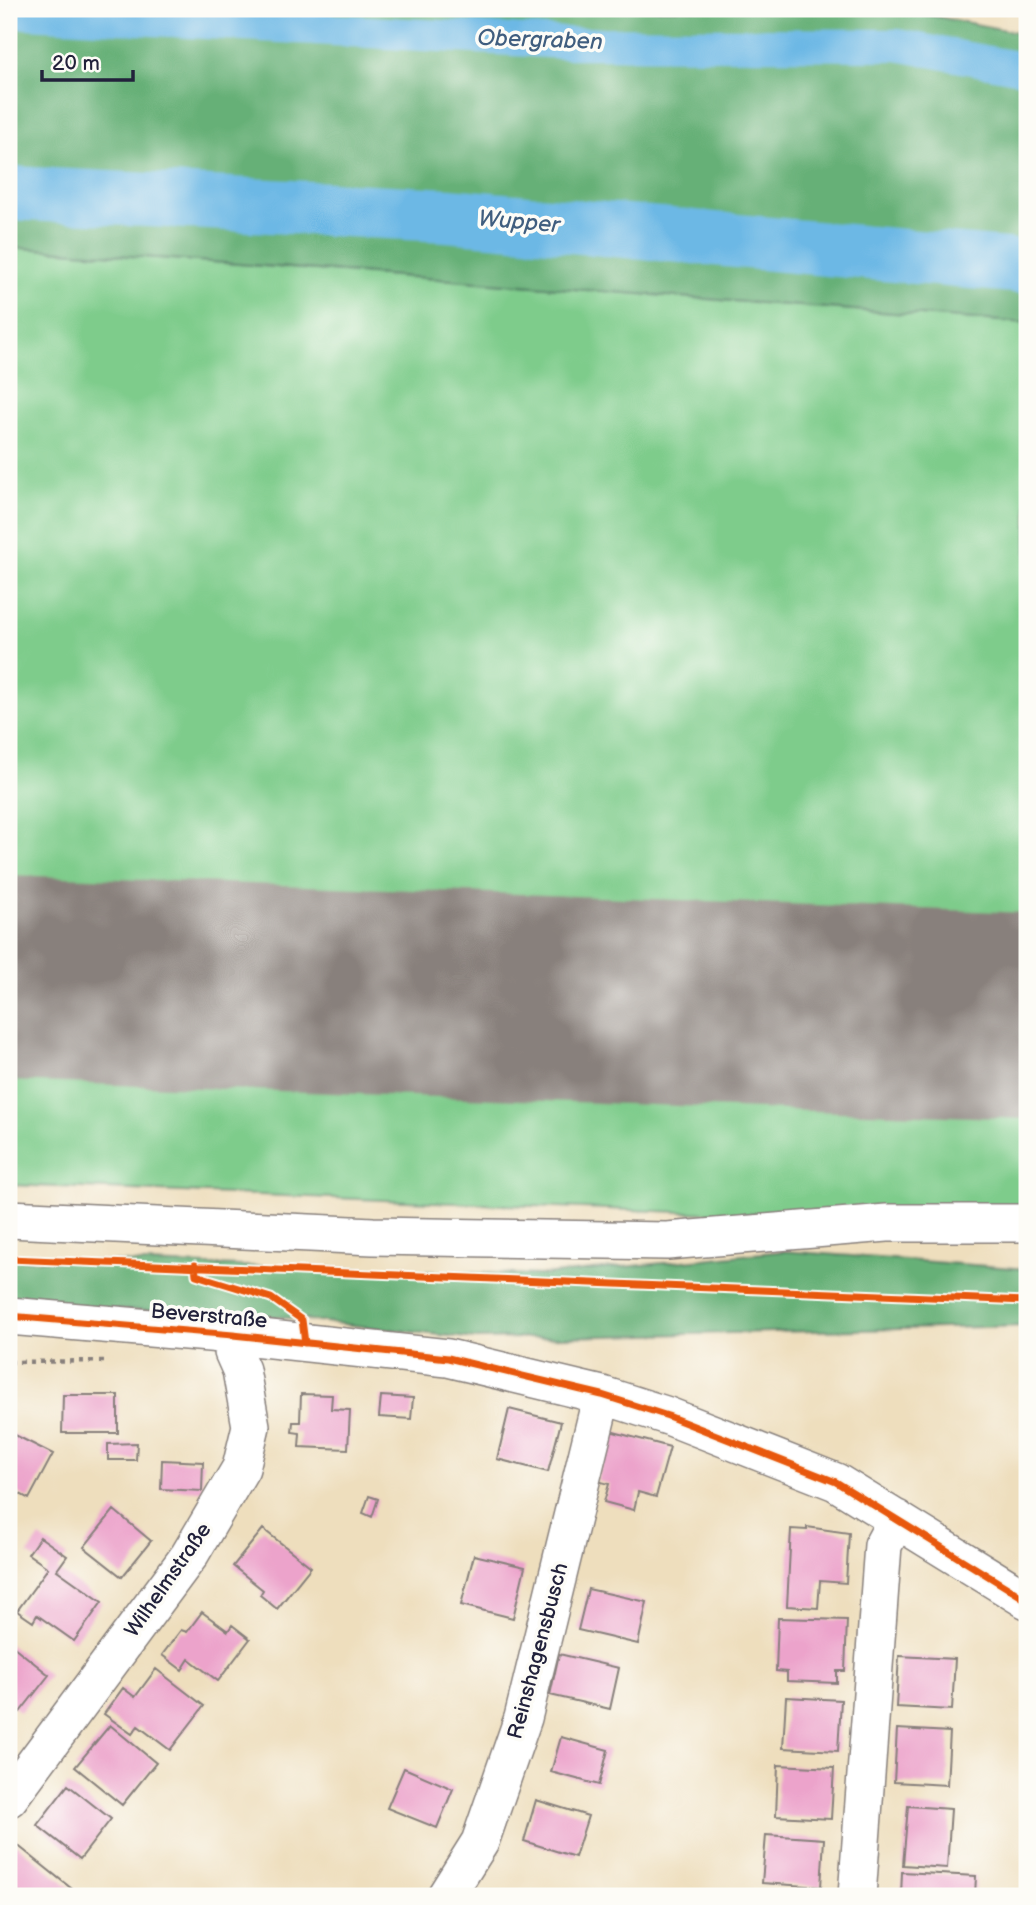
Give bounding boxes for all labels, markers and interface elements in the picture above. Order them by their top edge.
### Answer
water label: Obergraben [477,24,603,56]
scale bar [42,38,133,82]
text: 20 m [52,51,100,76]
water label: Wupper [477,204,563,240]
street label: Beverstraße [150,1298,268,1334]
street label: Wilhelmstraße [119,1518,217,1642]
street label: Reinshagensbusch [502,1560,574,1742]

